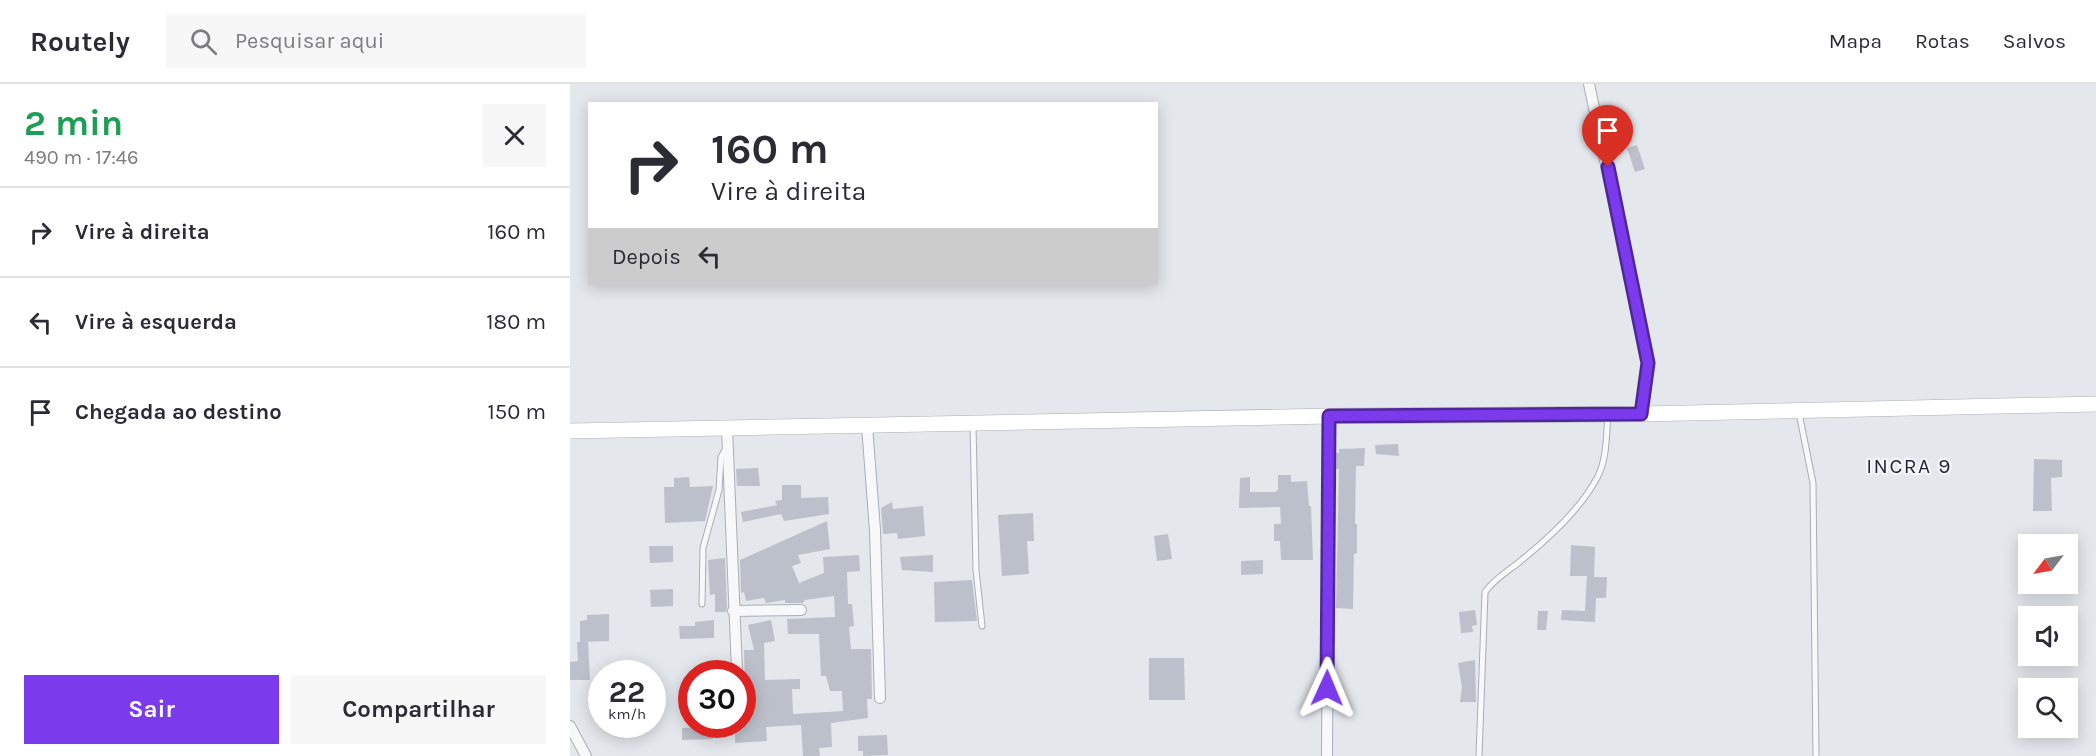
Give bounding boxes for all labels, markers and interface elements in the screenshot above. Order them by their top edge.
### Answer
search box [166,14,586,68]
text: Routely [30,25,130,58]
icon: search [187,25,220,58]
text: Pesquisar aqui [235,28,384,54]
text: Mapa [1829,29,1882,53]
text: Rotas [1915,29,1970,53]
text: Salvos [2003,29,2066,53]
text: 2 min [24,102,123,144]
button: close [483,104,546,167]
pin [1582,105,1633,167]
icon: arrive [1591,114,1624,147]
text: 160 m [711,124,829,174]
icon: right [612,126,690,204]
text: 490 m · 17:46 [24,146,138,169]
text: Vire à direita [711,175,866,207]
icon: right [24,216,57,249]
text: Vire à direita [75,219,210,245]
text: 160 m [487,219,546,245]
icon: left [693,240,726,273]
text: Depois [612,244,681,270]
icon: left [24,306,57,339]
text: Vire à esquerda [75,309,237,335]
text: 180 m [486,309,546,335]
icon: arrive [24,396,57,429]
text: Chegada ao destino [75,399,282,425]
text: 150 m [487,399,546,425]
district label: INCRA 9 [1866,454,1952,478]
north arrow [2018,534,2078,594]
map controls [2018,534,2078,738]
button: sound [2018,606,2078,666]
position arrow [1295,656,1359,720]
speed limit sign: 30 [678,660,756,738]
text: 22 [609,674,645,710]
button: Sair [24,675,279,744]
button: Compartilhar [291,675,546,744]
button: search [2018,678,2078,738]
text: km/h [608,705,646,723]

